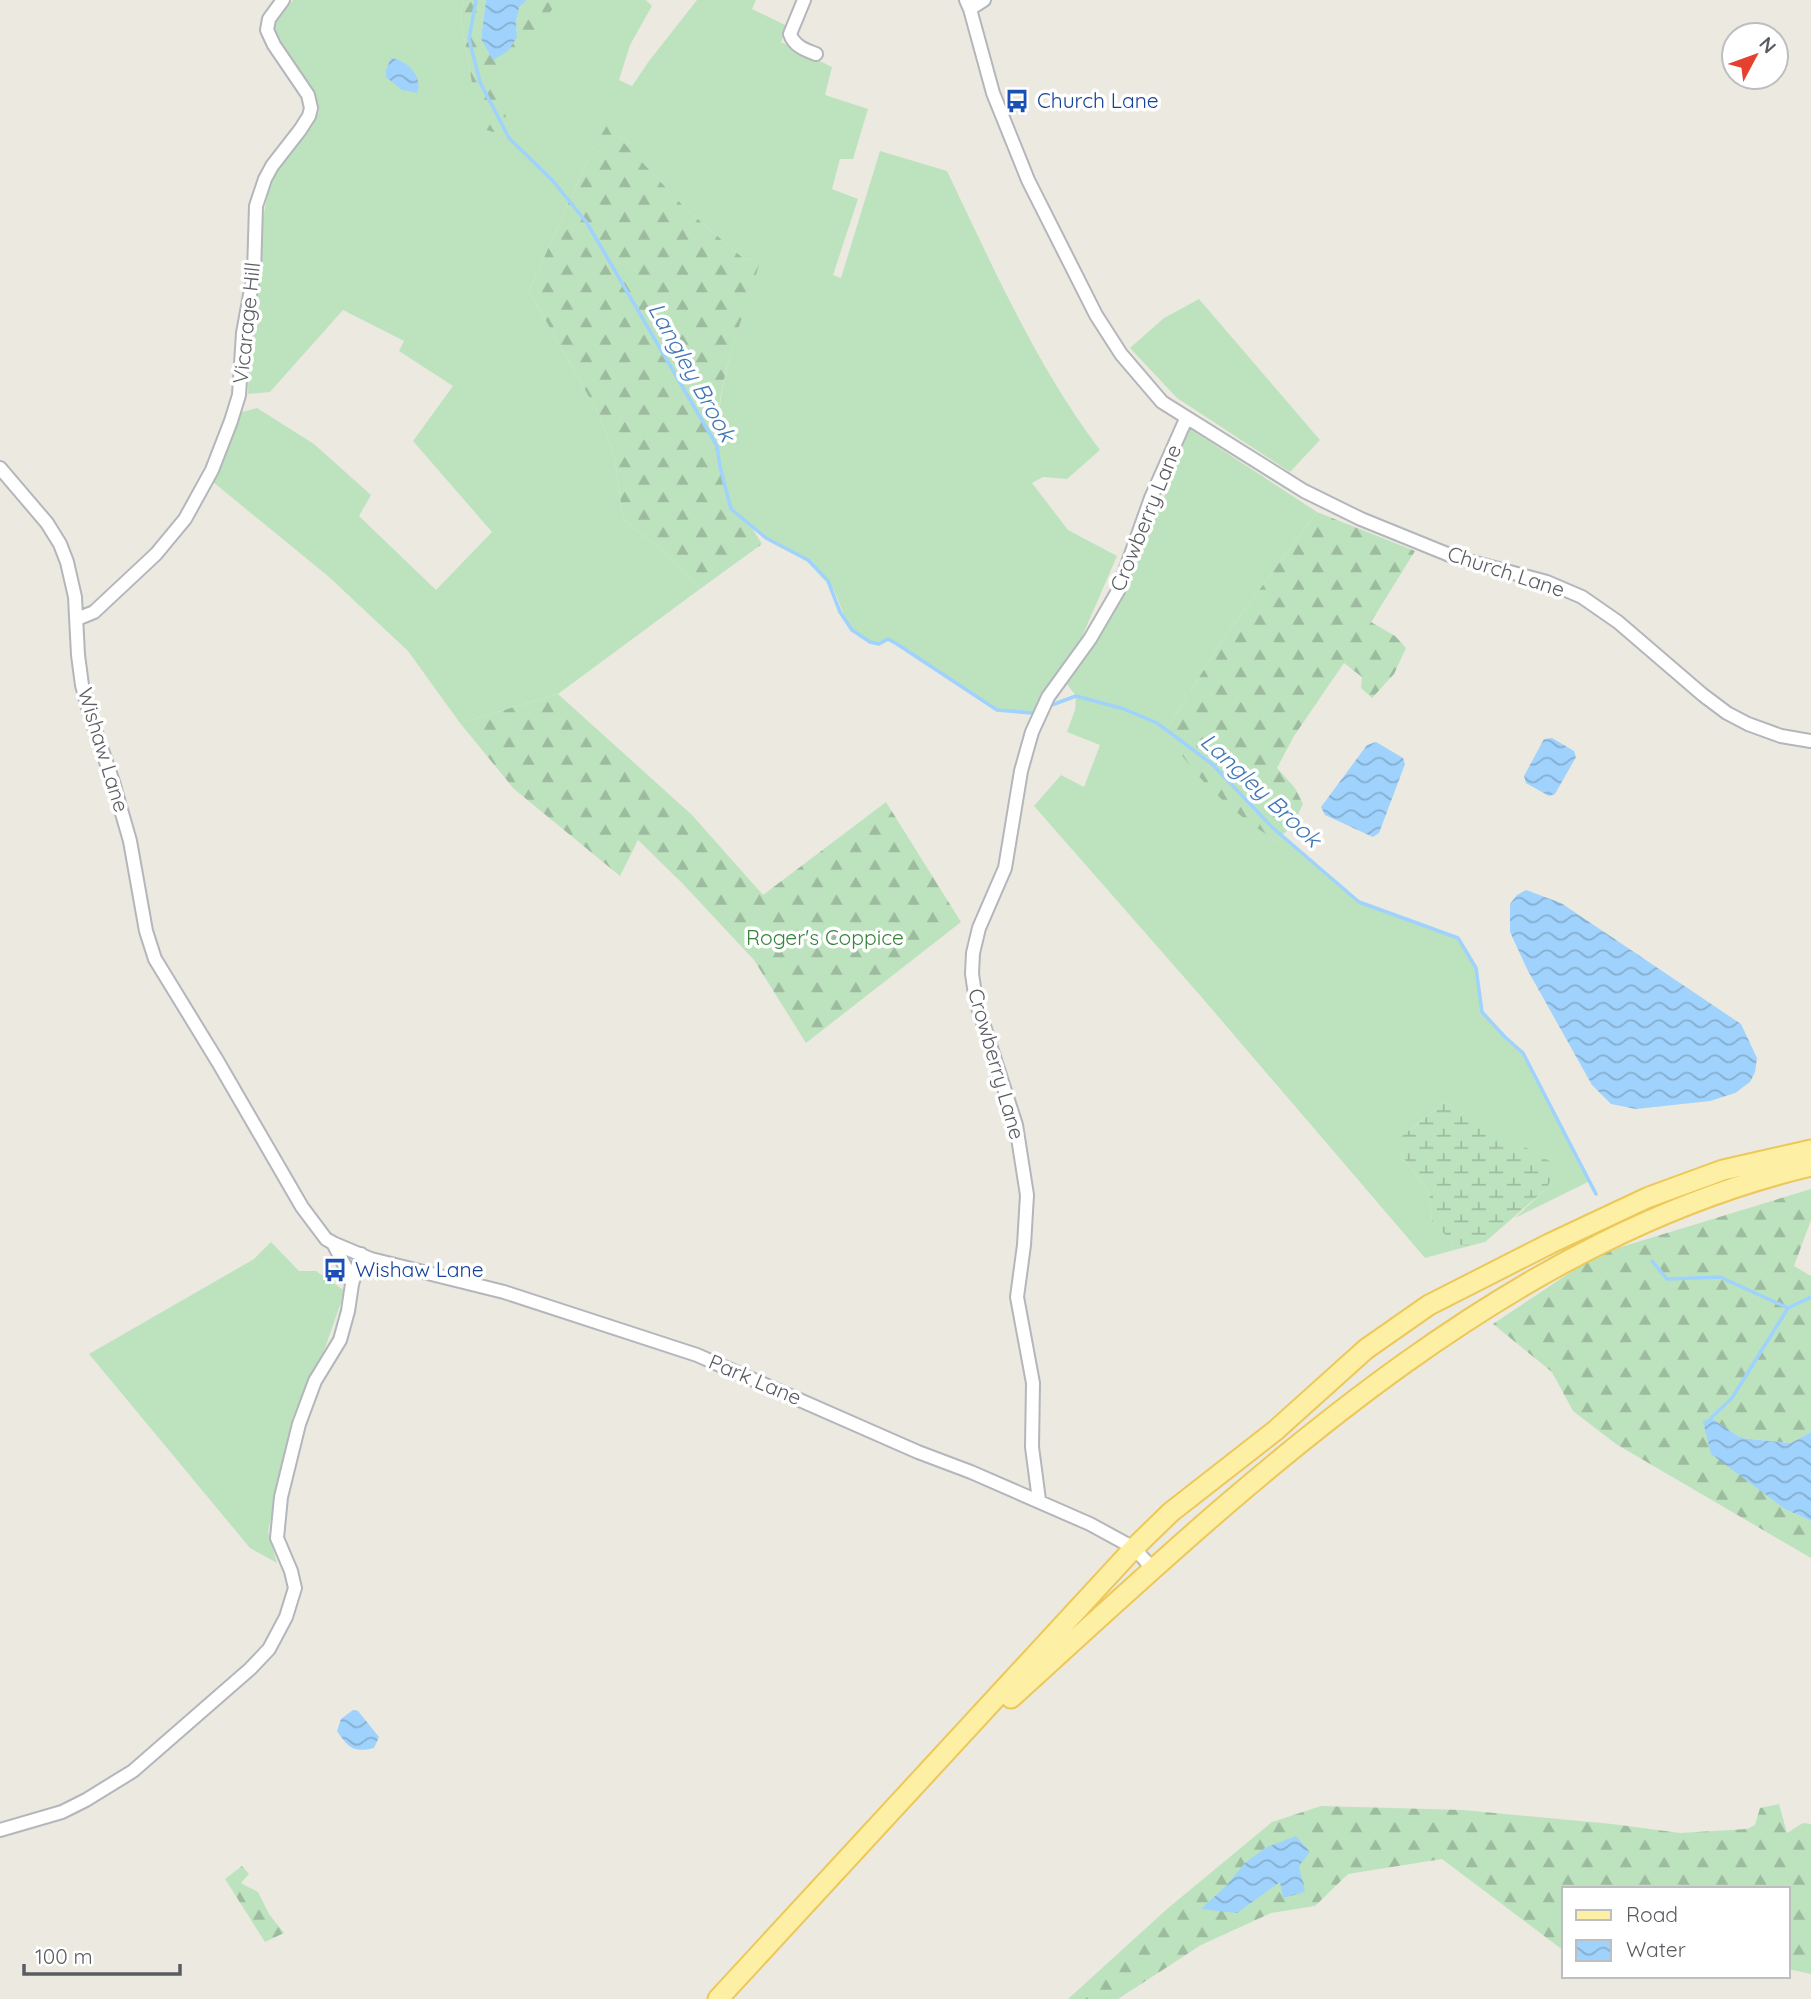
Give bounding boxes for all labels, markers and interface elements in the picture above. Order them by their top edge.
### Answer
north arrow [1720,21,1790,91]
text: N [1754,32,1781,58]
bus stop icon: Church Lane [1003,87,1031,115]
place label: Church Lane [1037,87,1159,113]
street label: Vicarage Hill [227,261,265,385]
water label: Langley Brook [642,297,743,448]
street label: Crowberry Lane [1104,440,1186,595]
street label: Church Lane [1444,540,1568,602]
street label: Wishaw Lane [73,684,135,815]
water label: Langley Brook [1195,726,1329,854]
park label: Roger's Coppice [746,924,904,950]
street label: Crowberry Lane [963,985,1031,1142]
bus stop icon: Wishaw Lane [321,1256,349,1284]
place label: Wishaw Lane [355,1256,484,1282]
street label: Park Lane [705,1348,806,1410]
legend [1562,1887,1790,1978]
text: Road [1626,1901,1678,1927]
scale bar [24,1932,180,1976]
text: Water [1626,1936,1686,1962]
text: 100 m [35,1943,93,1969]

